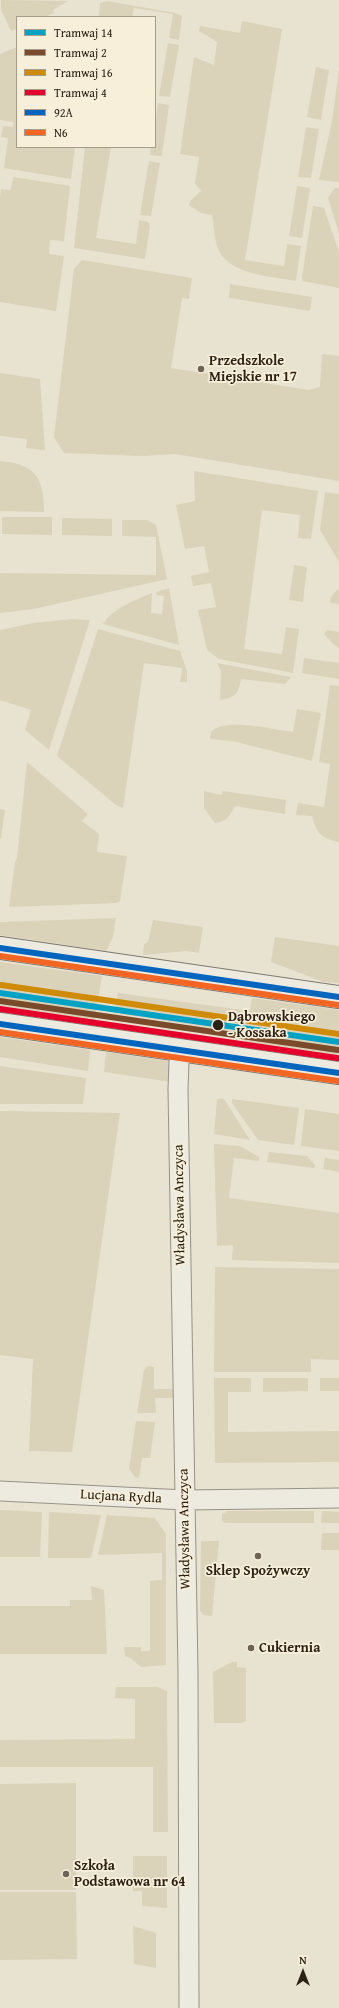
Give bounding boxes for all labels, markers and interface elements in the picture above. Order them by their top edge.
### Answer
legend [16,16,156,148]
text: Tramwaj 14 [54,24,112,41]
text: Tramwaj 2 [54,44,107,61]
text: Tramwaj 16 [54,64,112,81]
text: Tramwaj 4 [54,84,107,101]
text: 92A [54,104,73,121]
text: N6 [54,124,68,141]
place label: Przedszkole Miejskie nr 17 [209,353,297,386]
marker: Przedszkole Miejskie nr 17 [196,364,206,374]
place label: Dąbrowskiego - Kossaka [228,1009,316,1042]
marker: Dąbrowskiego - Kossaka [211,1018,225,1032]
street label: Władysława Anczyca [171,1144,189,1266]
street label: Władysława Anczyca [176,1468,194,1590]
street label: Lucjana Rydla [80,1486,162,1508]
marker: Sklep Spożywczy [253,1551,263,1561]
place label: Sklep Spożywczy [206,1563,310,1579]
place label: Cukiernia [259,1640,320,1656]
marker: Cukiernia [246,1643,256,1653]
place label: Szkoła Podstawowa nr 64 [74,1858,185,1890]
marker: Szkoła Podstawowa nr 64 [61,1869,71,1879]
north arrow [283,1952,323,1992]
text: N [299,1952,307,1968]

